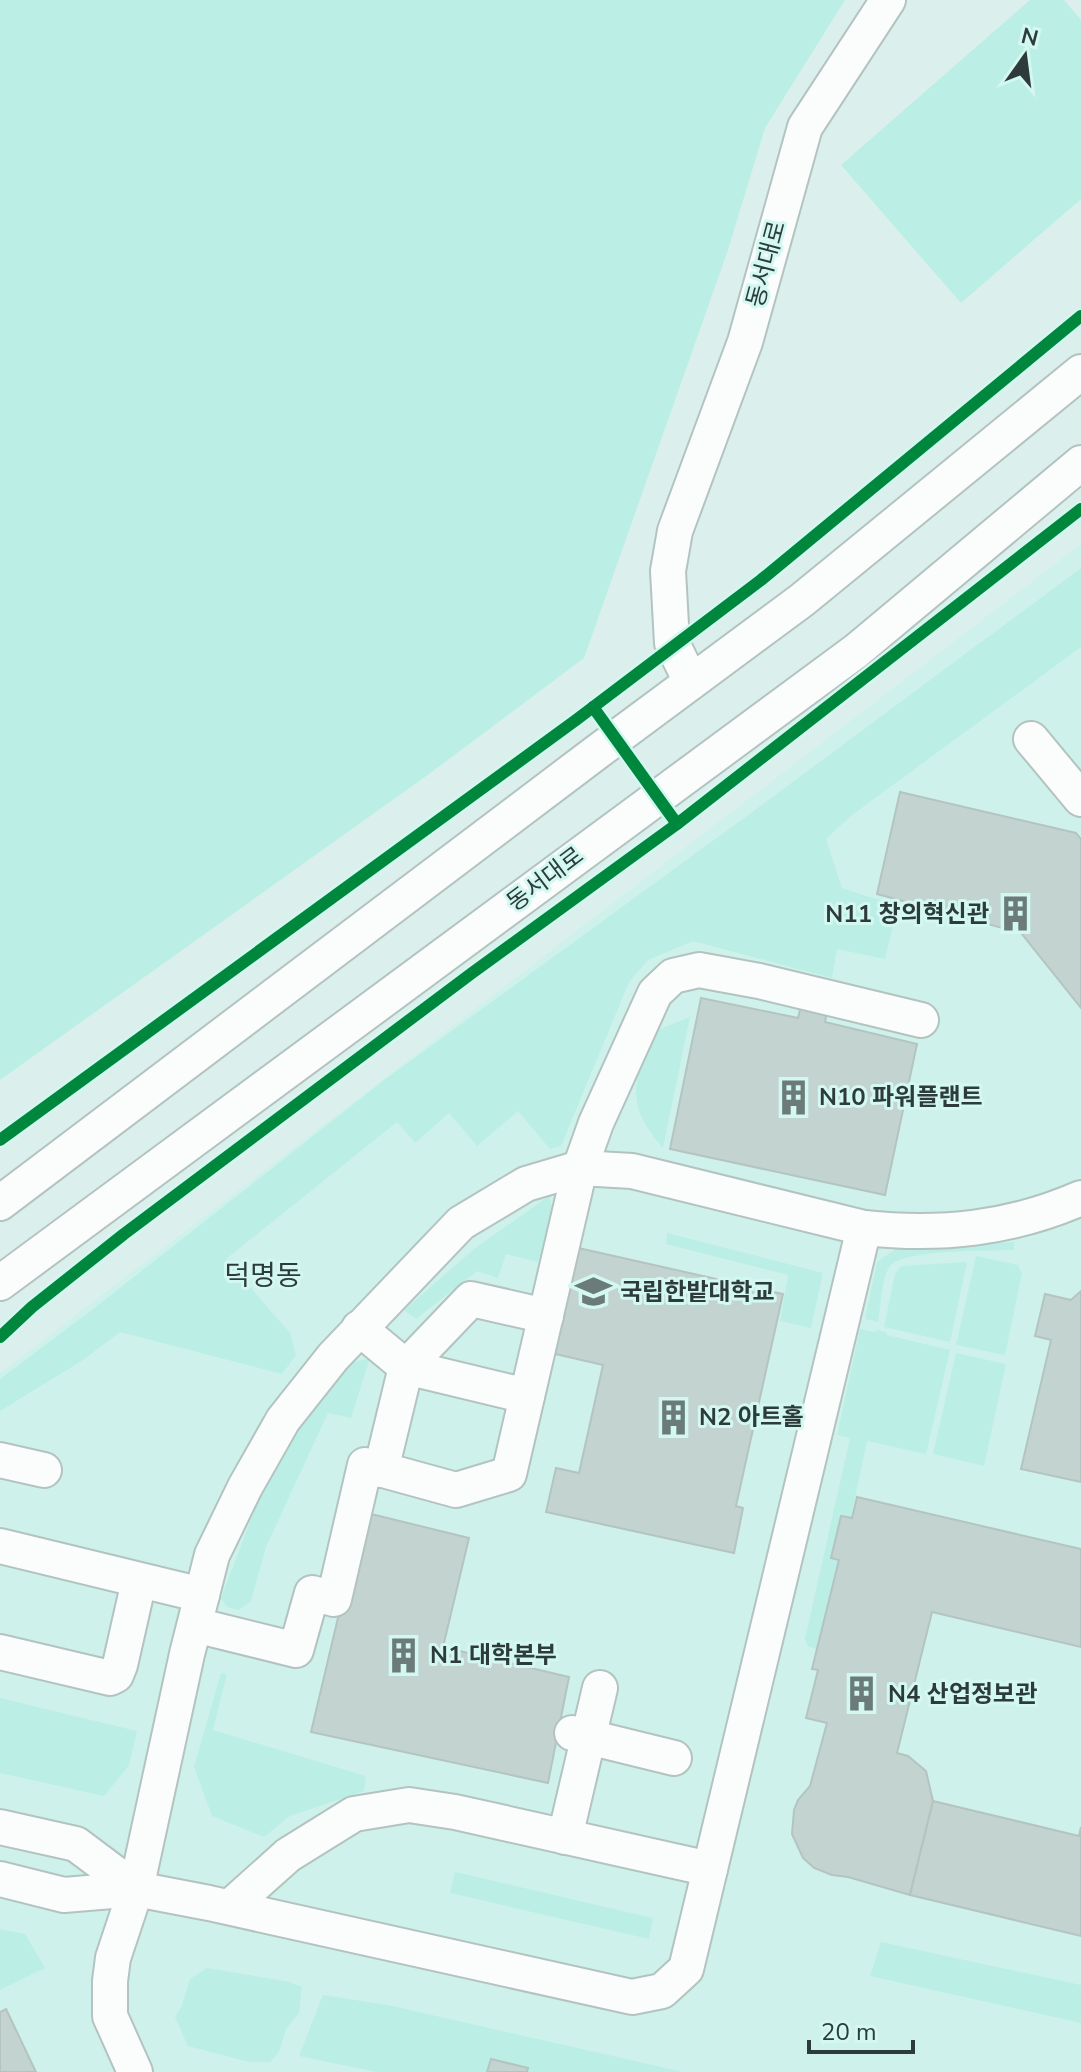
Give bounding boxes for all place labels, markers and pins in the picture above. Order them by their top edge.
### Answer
building icon: N11 창의혁신관 [996,895,1034,933]
place label: N11 창의혁신관 [825,898,989,930]
building icon: N10 파워플랜트 [774,1078,812,1116]
place label: N10 파워플랜트 [819,1081,983,1113]
school or university icon: 국립한밭대학교 [575,1273,613,1311]
place label: 국립한밭대학교 [620,1276,775,1308]
building icon: N2 아트홀 [654,1398,692,1436]
place label: N2 아트홀 [699,1401,804,1433]
building icon: N1 대학본부 [385,1636,423,1674]
place label: N1 대학본부 [430,1639,557,1671]
building icon: N4 산업정보관 [843,1675,881,1713]
place label: N4 산업정보관 [888,1678,1037,1710]

